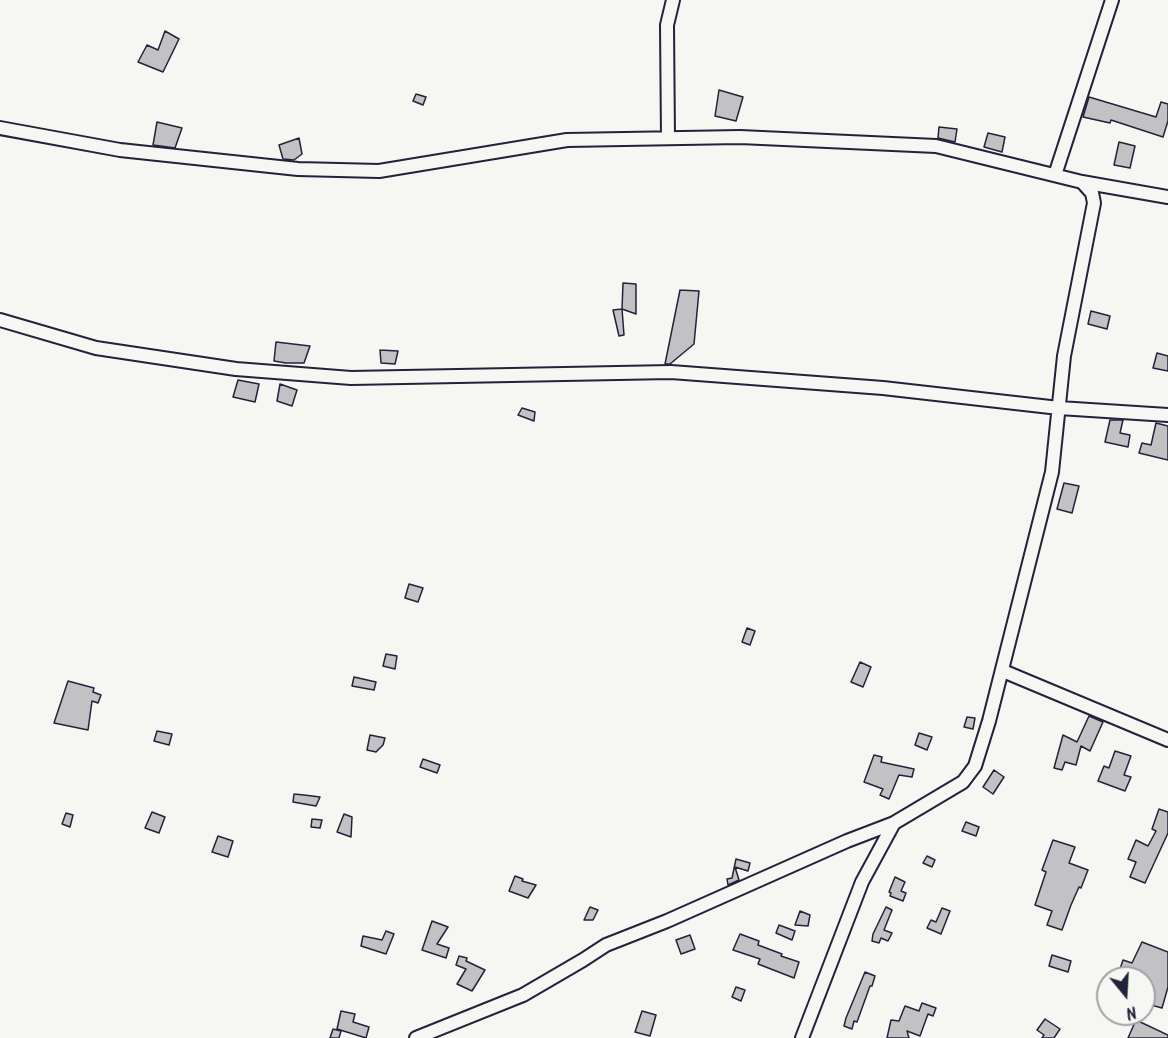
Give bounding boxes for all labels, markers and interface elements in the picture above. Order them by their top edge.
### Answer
north arrow [1096,966,1156,1026]
text: N [1122,998,1140,1025]

